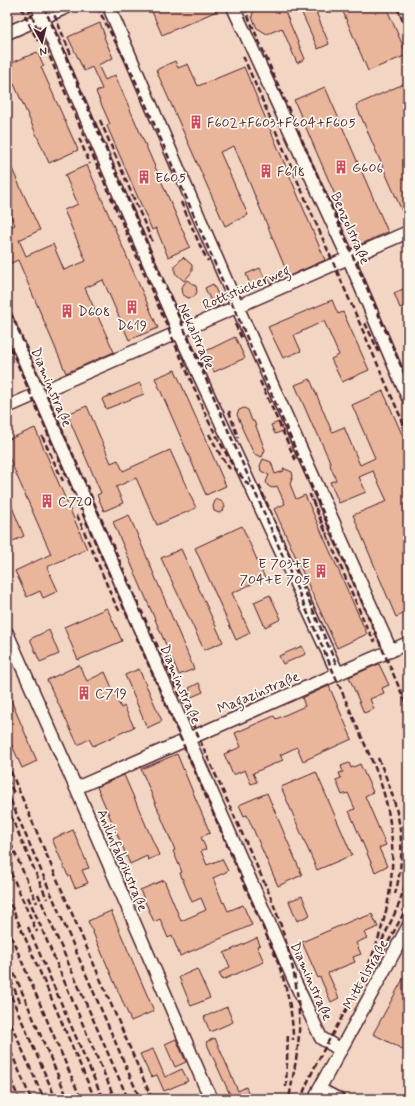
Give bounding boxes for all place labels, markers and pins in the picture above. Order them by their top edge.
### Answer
building icon: F602+F603+F604+F605 [188,114,204,130]
place label: F602+F603+F604+F605 [207,114,356,132]
building icon: G606 [333,159,349,175]
place label: G606 [352,159,383,177]
building icon: F618 [258,163,274,179]
place label: F618 [277,163,305,181]
building icon: E605 [136,169,152,185]
place label: E605 [155,169,186,187]
building icon: D619 [124,299,140,315]
building icon: D608 [59,303,75,319]
place label: D608 [78,303,110,321]
place label: D619 [117,317,147,335]
building icon: C720 [39,493,55,509]
place label: C720 [58,493,92,511]
place label: E 703+E 704+E 705 [240,555,310,589]
building icon: E 703+E 704+E 705 [313,563,329,579]
building icon: C719 [76,685,92,701]
place label: C719 [95,685,127,703]

